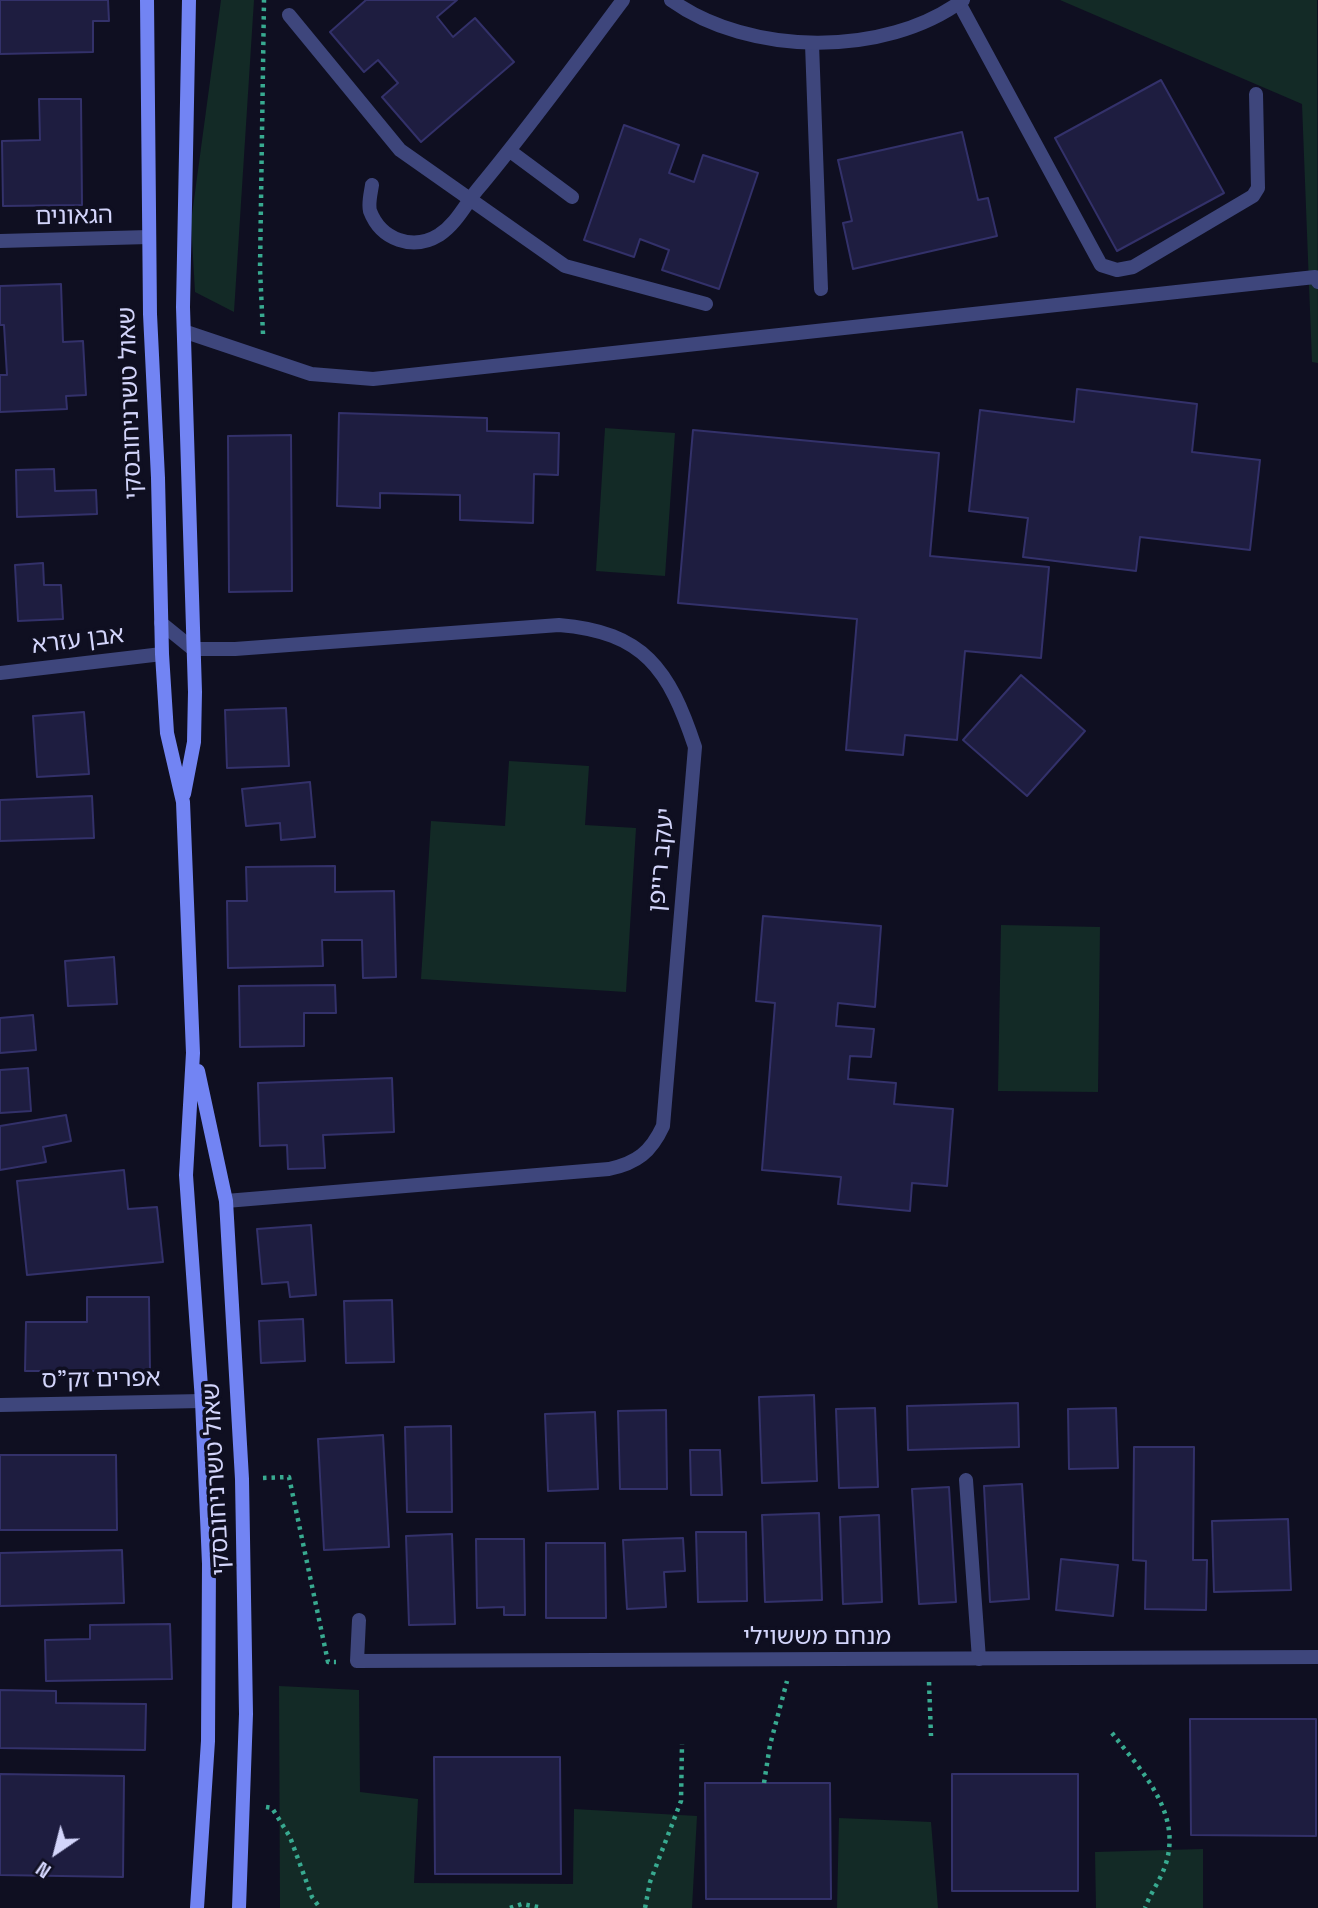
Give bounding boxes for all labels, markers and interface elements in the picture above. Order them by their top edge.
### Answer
street label: הגאונים [35,202,113,232]
street label: שאול טשרניחובסקי [113,306,149,500]
street label: אבן עזרא [30,621,126,661]
street label: יעקב רייפן [643,807,681,913]
street label: אפרים זק"ס [41,1365,161,1395]
street label: שאול טשרניחובסקי [198,1382,236,1576]
street label: מנחם מששוילי [743,1623,891,1651]
north arrow [21,1817,91,1887]
text: N [31,1856,56,1884]

